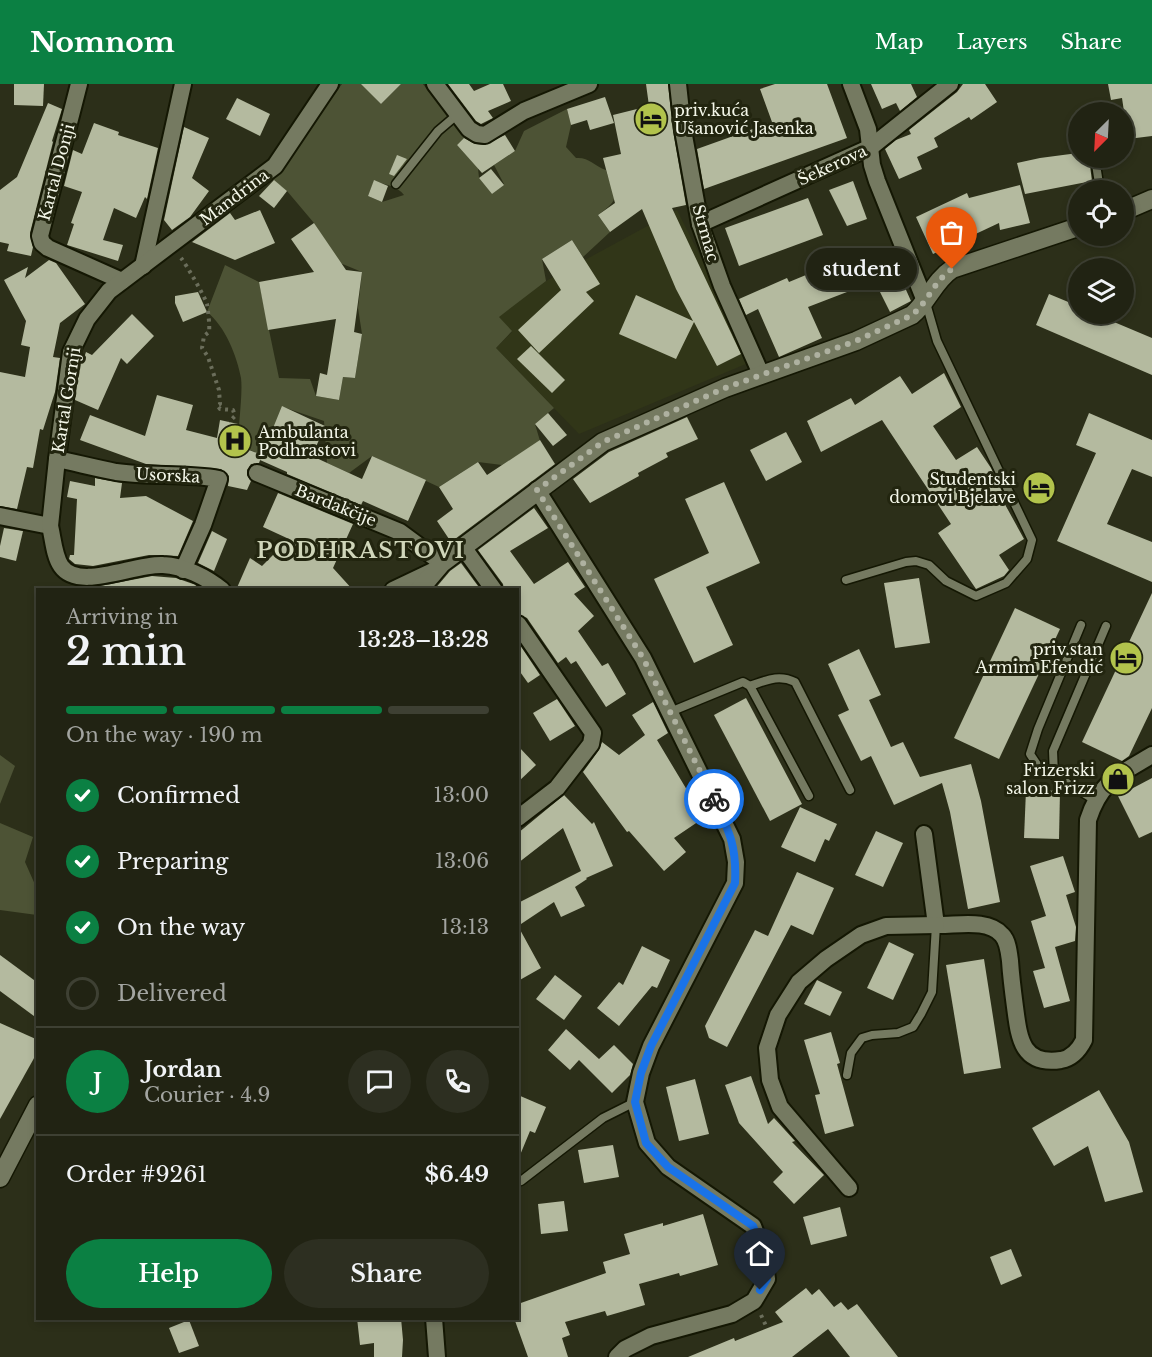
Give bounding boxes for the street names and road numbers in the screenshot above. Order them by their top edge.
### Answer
street label: Kartal Donji [33,121,79,223]
street label: Šekerova [794,140,870,190]
street label: Mandrina [196,165,273,229]
street label: Strmac [688,202,724,264]
street label: Kartal Gornji [48,345,84,454]
street label: Usorska [135,463,201,487]
street label: Bardakčije [293,480,379,530]

